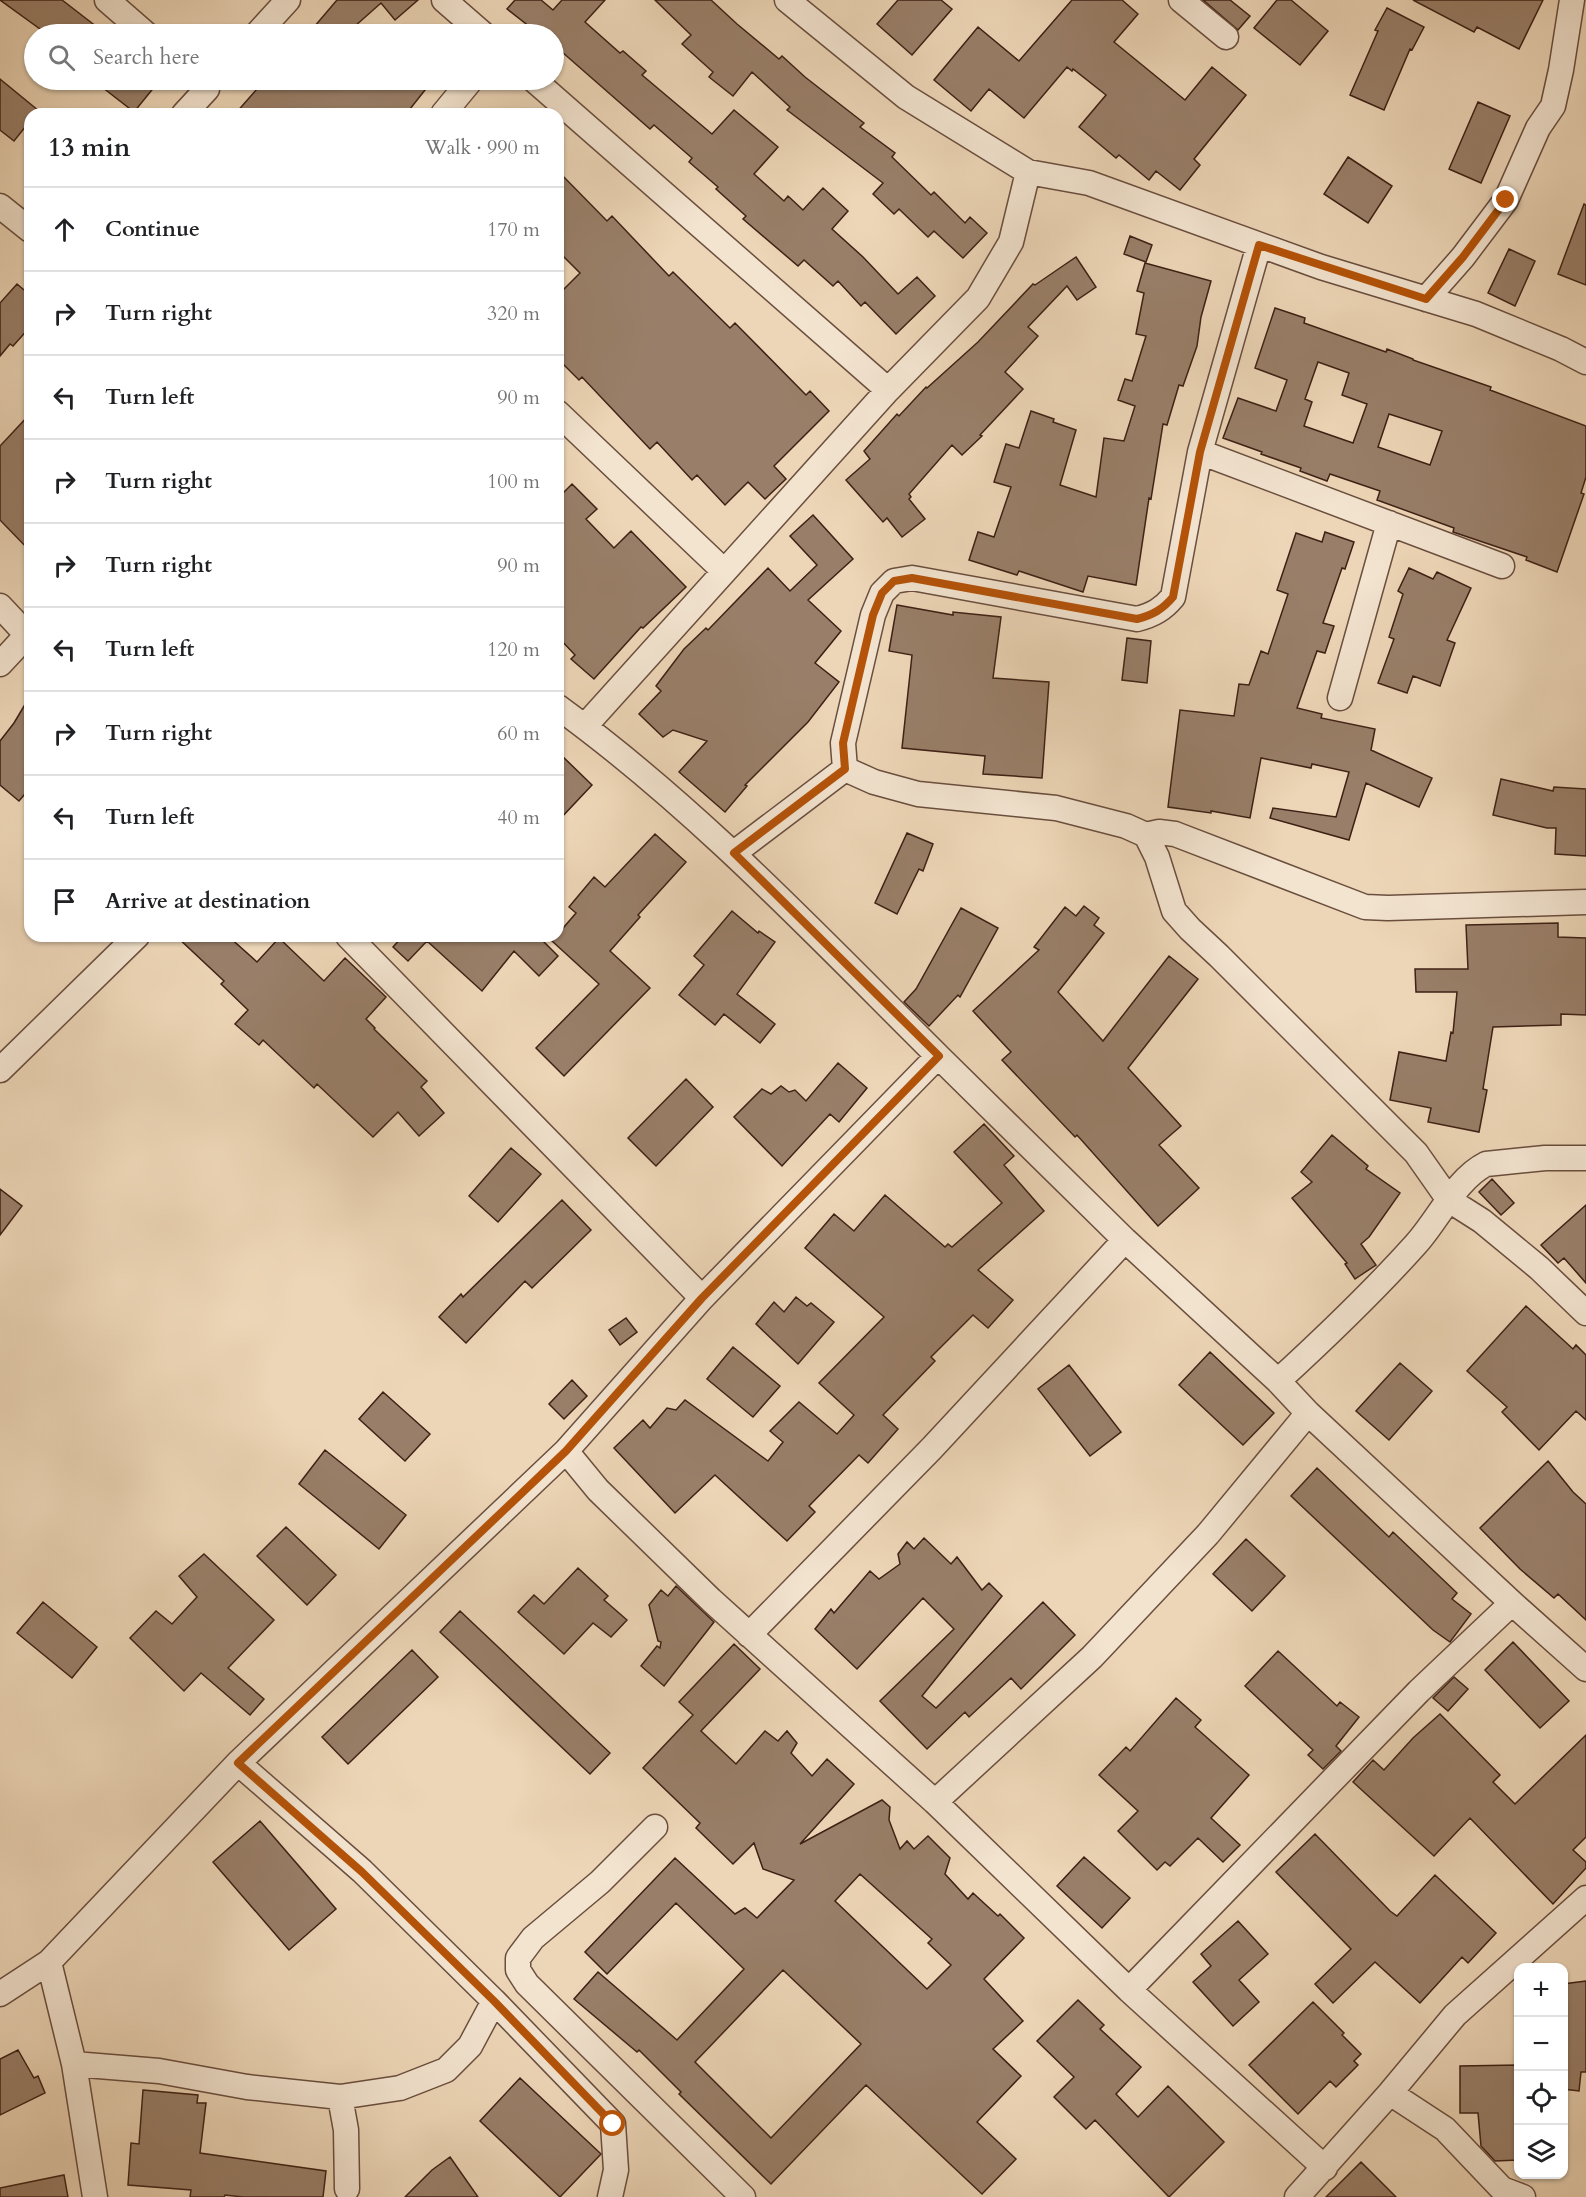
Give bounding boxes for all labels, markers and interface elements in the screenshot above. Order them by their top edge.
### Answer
search box [24,24,564,90]
icon: search [45,41,78,74]
text: Search here [93,42,200,72]
text: 13 min [48,130,131,165]
text: Walk · 990 m [425,134,540,161]
route end [1492,186,1518,212]
icon: ahead [48,213,81,246]
text: Continue [105,214,200,244]
text: 170 m [487,216,540,243]
icon: right [48,297,81,330]
text: Turn right [105,298,212,328]
text: 320 m [487,300,540,327]
icon: left [48,381,81,414]
text: Turn left [105,382,194,412]
text: 90 m [497,384,540,411]
icon: right [48,465,81,498]
text: Turn right [105,466,212,496]
text: 100 m [487,468,540,495]
icon: right [48,549,81,582]
text: Turn right [105,550,212,580]
text: 90 m [497,552,540,579]
icon: left [48,633,81,666]
text: Turn left [105,634,194,664]
text: 120 m [487,636,540,663]
icon: right [48,717,81,750]
text: Turn right [105,718,212,748]
text: 60 m [497,720,540,747]
icon: left [48,801,81,834]
text: Turn left [105,802,194,832]
text: 40 m [497,804,540,831]
icon: arrive [48,885,81,918]
text: Arrive at destination [105,886,310,916]
map controls [1514,1963,1568,2179]
button: + [1514,1963,1568,2017]
button: − [1514,2017,1568,2071]
button: locate [1514,2071,1568,2125]
route start [599,2110,625,2136]
button: layers [1514,2125,1568,2179]

